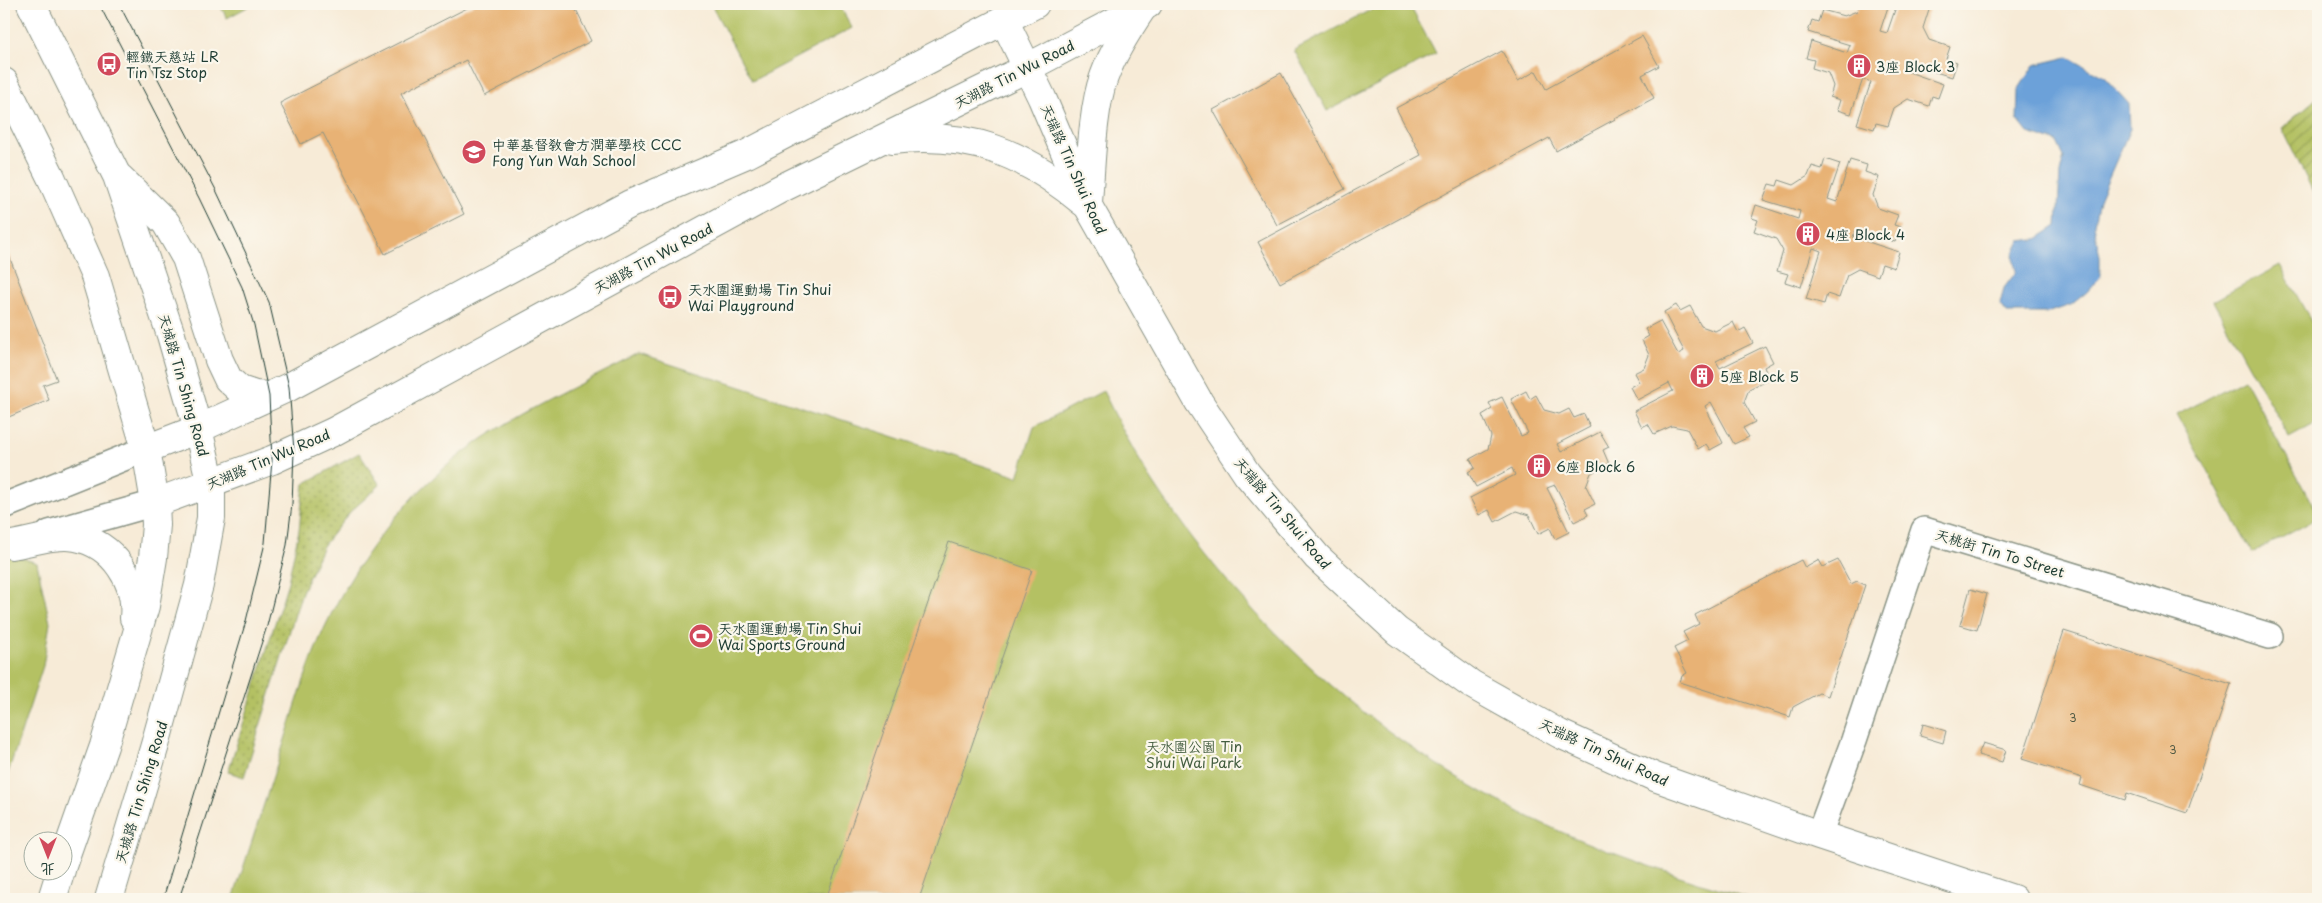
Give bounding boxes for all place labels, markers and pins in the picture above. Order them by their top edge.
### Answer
place label: 輕鐵天慈站 LR Tin Tsz Stop [126,46,219,83]
bus stop icon: 輕鐵天慈站 LR Tin Tsz Stop [96,51,122,77]
building icon: 3座 Block 3 [1846,53,1872,79]
place label: 3座 Block 3 [1876,56,1955,77]
place label: 中華基督教會方潤華學校 CCC Fong Yun Wah School [492,134,682,171]
school or university icon: 中華基督教會方潤華學校 CCC Fong Yun Wah School [461,139,487,165]
building icon: 4座 Block 4 [1795,221,1821,247]
place label: 4座 Block 4 [1826,224,1905,245]
place label: 天水圍運動場 Tin Shui Wai Playground [688,279,832,316]
bus stop icon: 天水圍運動場 Tin Shui Wai Playground [657,284,683,310]
building icon: 5座 Block 5 [1689,363,1715,389]
place label: 5座 Block 5 [1720,366,1799,387]
building icon: 6座 Block 6 [1526,453,1552,479]
place label: 6座 Block 6 [1556,456,1635,477]
place label: 天水圍運動場 Tin Shui Wai Sports Ground [718,618,862,655]
sports icon: 天水圍運動場 Tin Shui Wai Sports Ground [688,623,714,649]

